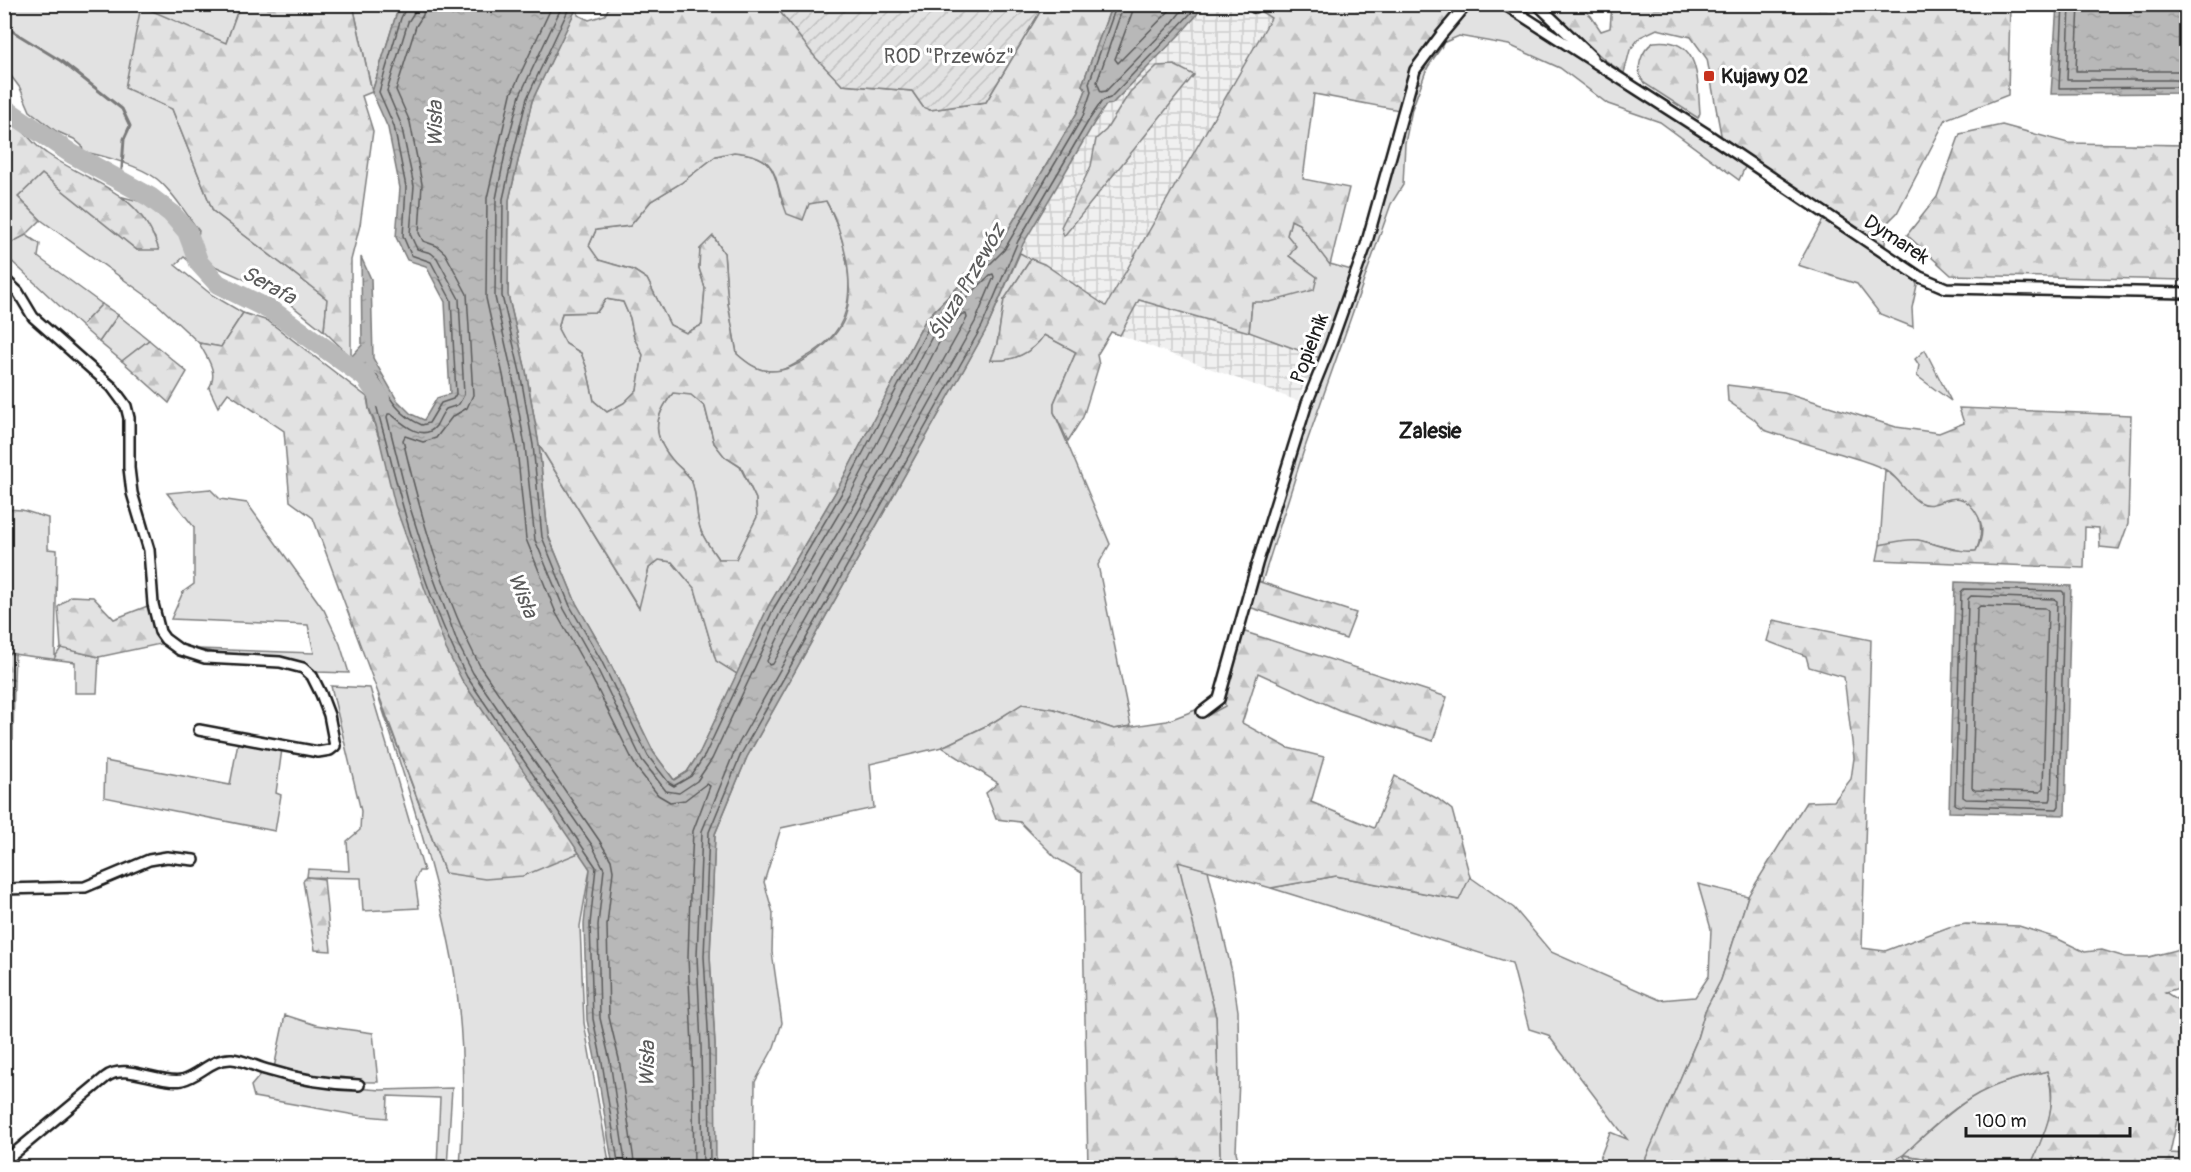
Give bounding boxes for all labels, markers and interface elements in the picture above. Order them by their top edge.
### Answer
park label: ROD "Przewóz" [884,44,1014,69]
place label: Kujawy 02 [1721,64,1808,89]
marker: Kujawy 02 [1702,69,1716,83]
water label: Wisła [422,100,449,147]
street label: Dymarek [1859,209,1935,270]
water label: Śluza Przewóz [923,217,1013,345]
water label: Serafa [237,260,301,312]
street label: Popielnik [1285,309,1334,387]
district label: Zalesie [1399,418,1462,445]
water label: Wisła [501,569,544,623]
water label: Wisła [634,1040,661,1087]
scale bar [1966,1100,2130,1138]
text: 100 m [1975,1110,2027,1133]

